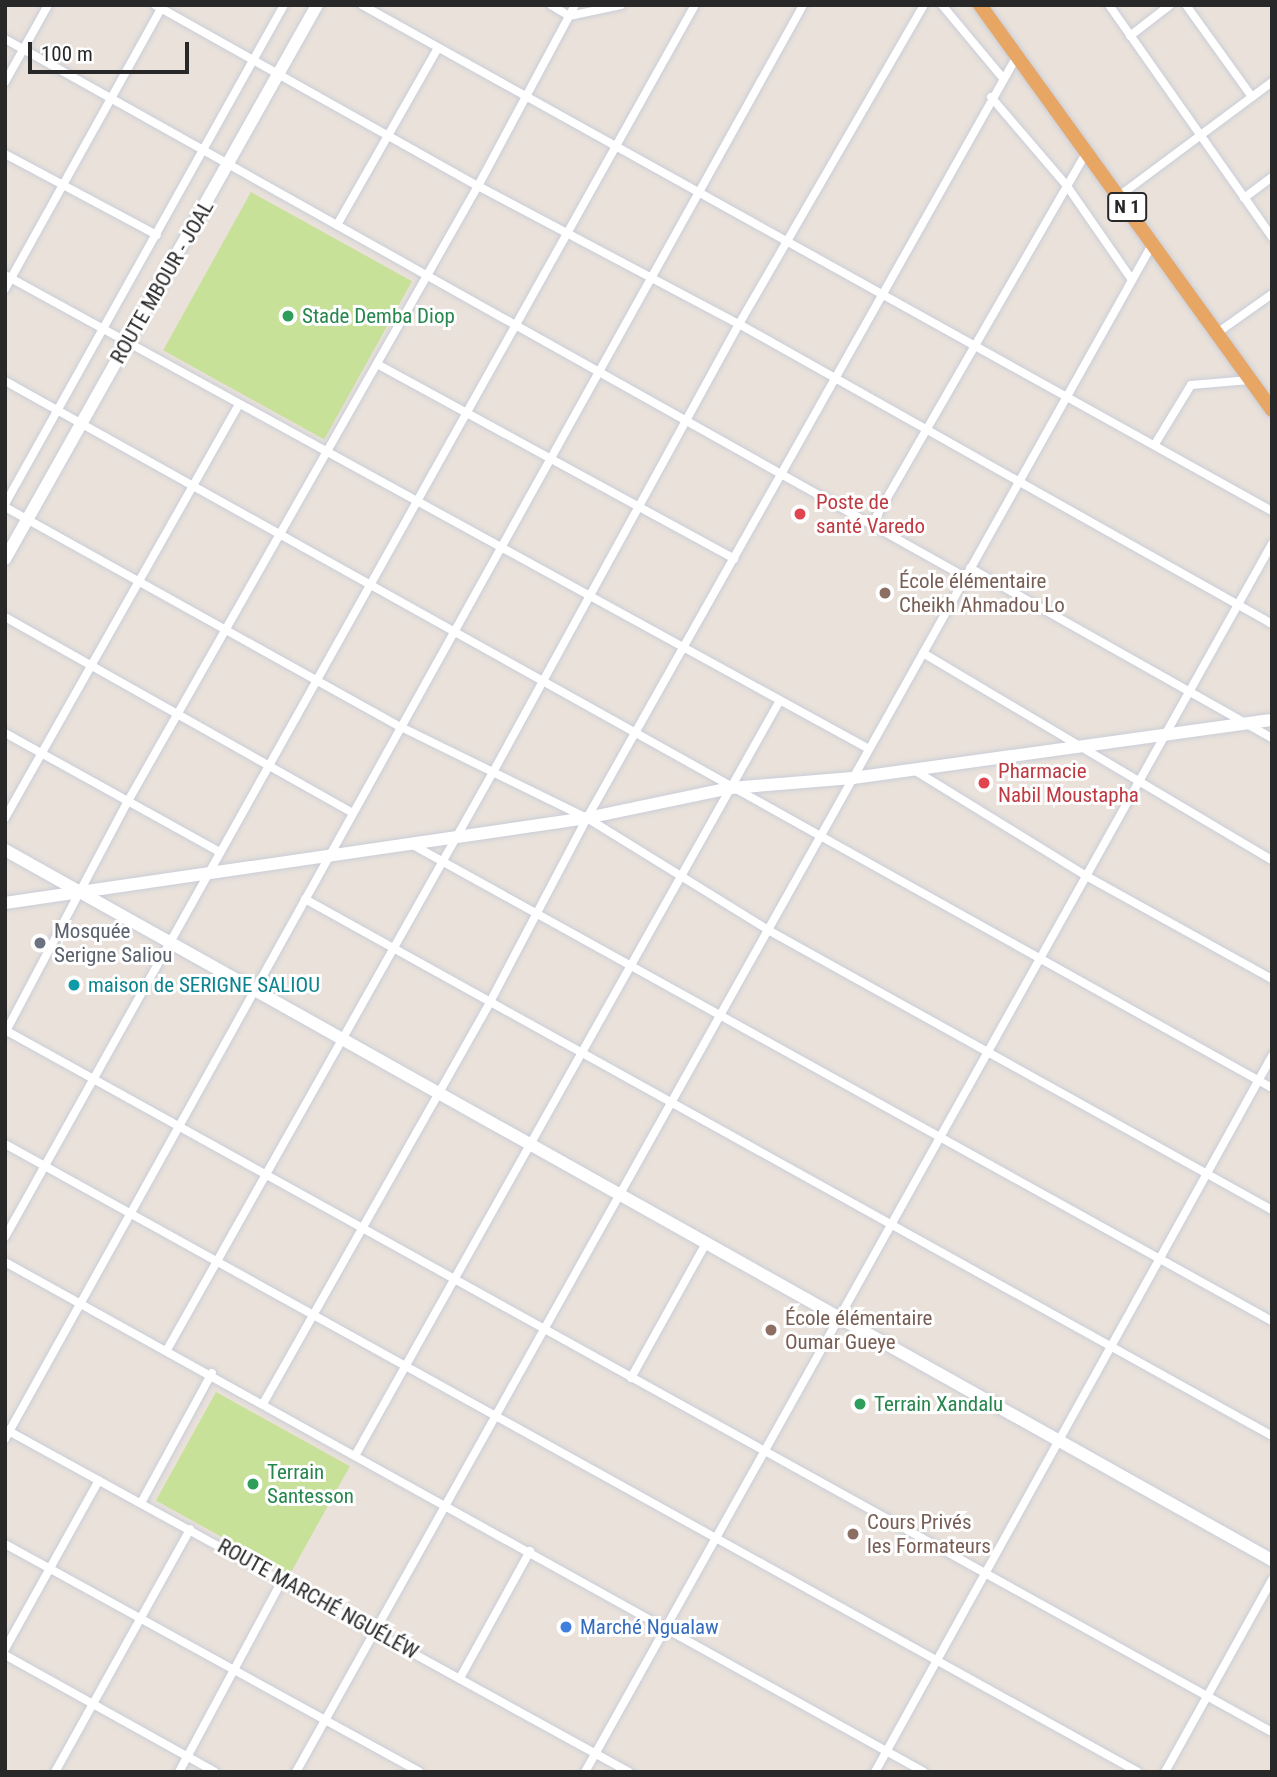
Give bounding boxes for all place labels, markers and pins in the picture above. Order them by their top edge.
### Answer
place label: Stade Demba Diop [302,303,455,329]
marker: Stade Demba Diop [280,308,296,324]
place label: Poste de santé Varedo [816,489,925,539]
marker: Poste de santé Varedo [790,504,810,524]
place label: École élémentaire Cheikh Ahmadou Lo [899,568,1065,618]
marker: École élémentaire Cheikh Ahmadou Lo [877,585,893,601]
place label: Pharmacie Nabil Moustapha [998,758,1139,808]
marker: Pharmacie Nabil Moustapha [976,775,992,791]
place label: Mosquée Serigne Saliou [54,918,172,968]
marker: Mosquée Serigne Saliou [32,935,48,951]
place label: maison de SERIGNE SALIOU [88,972,320,998]
marker: maison de SERIGNE SALIOU [66,977,82,993]
place label: École élémentaire Oumar Gueye [785,1305,932,1355]
marker: École élémentaire Oumar Gueye [763,1322,779,1338]
place label: Terrain Xandalu [874,1391,1003,1417]
marker: Terrain Xandalu [852,1396,868,1412]
place label: Terrain Santesson [267,1459,354,1509]
marker: Terrain Santesson [245,1476,261,1492]
place label: Cours Privés les Formateurs [867,1509,991,1559]
marker: Cours Privés les Formateurs [845,1526,861,1542]
place label: Marché Ngualaw [580,1614,719,1640]
marker: Marché Ngualaw [558,1619,574,1635]

